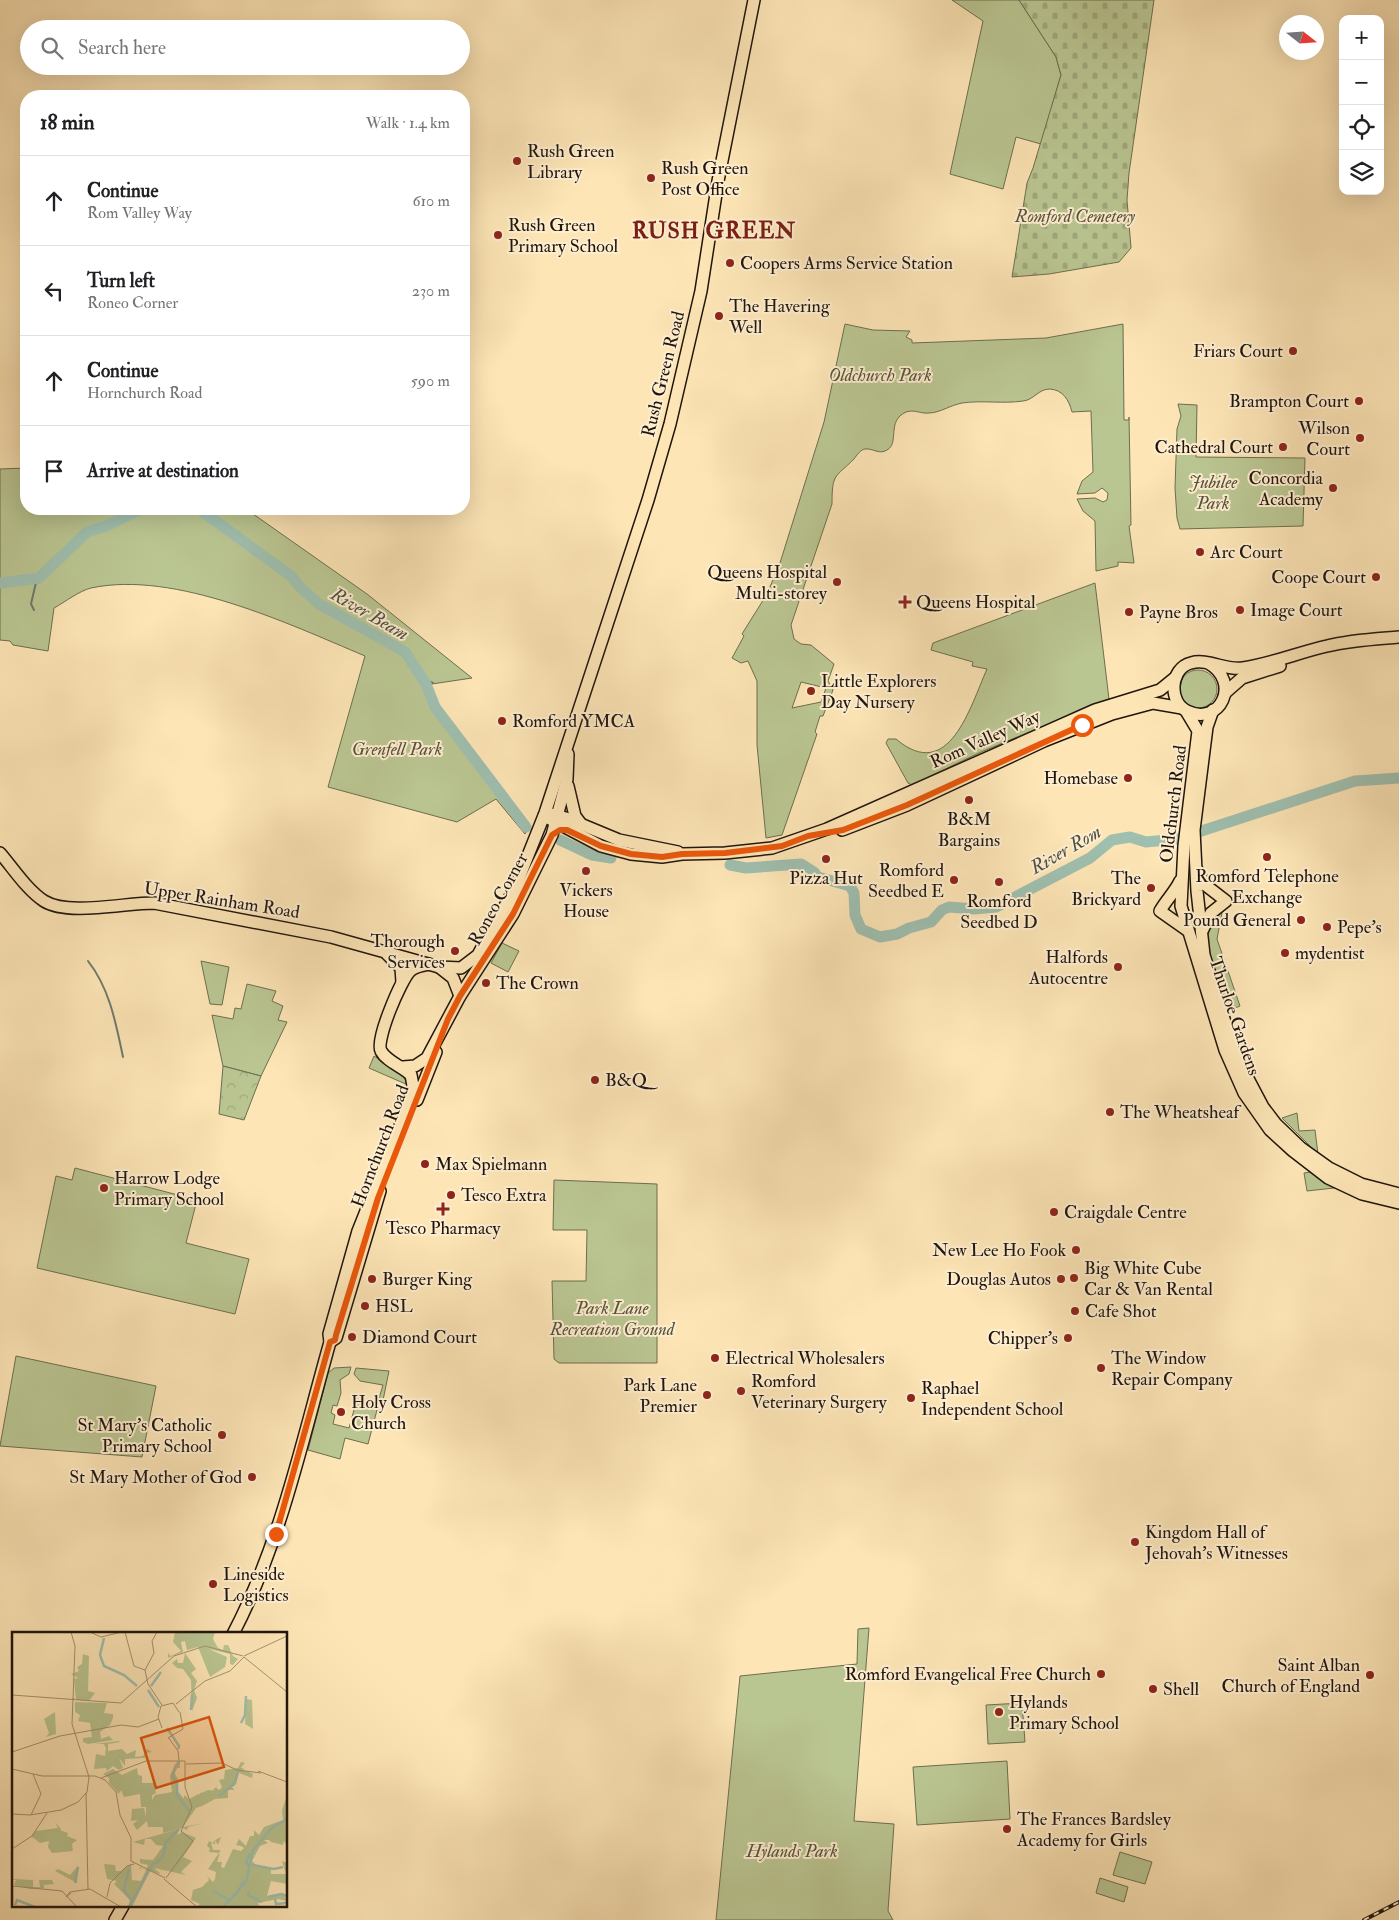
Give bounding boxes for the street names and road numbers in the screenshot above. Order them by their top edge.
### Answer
street label: Rush Green Road [637,309,690,439]
street label: Rom Valley Way [927,705,1045,774]
street label: Oldchurch Road [1155,744,1192,864]
street label: Roneo Corner [463,849,534,950]
street label: Upper Rainham Road [142,877,302,924]
street label: Thurloe Gardens [1203,954,1266,1079]
street label: Hornchurch Road [346,1081,415,1211]

